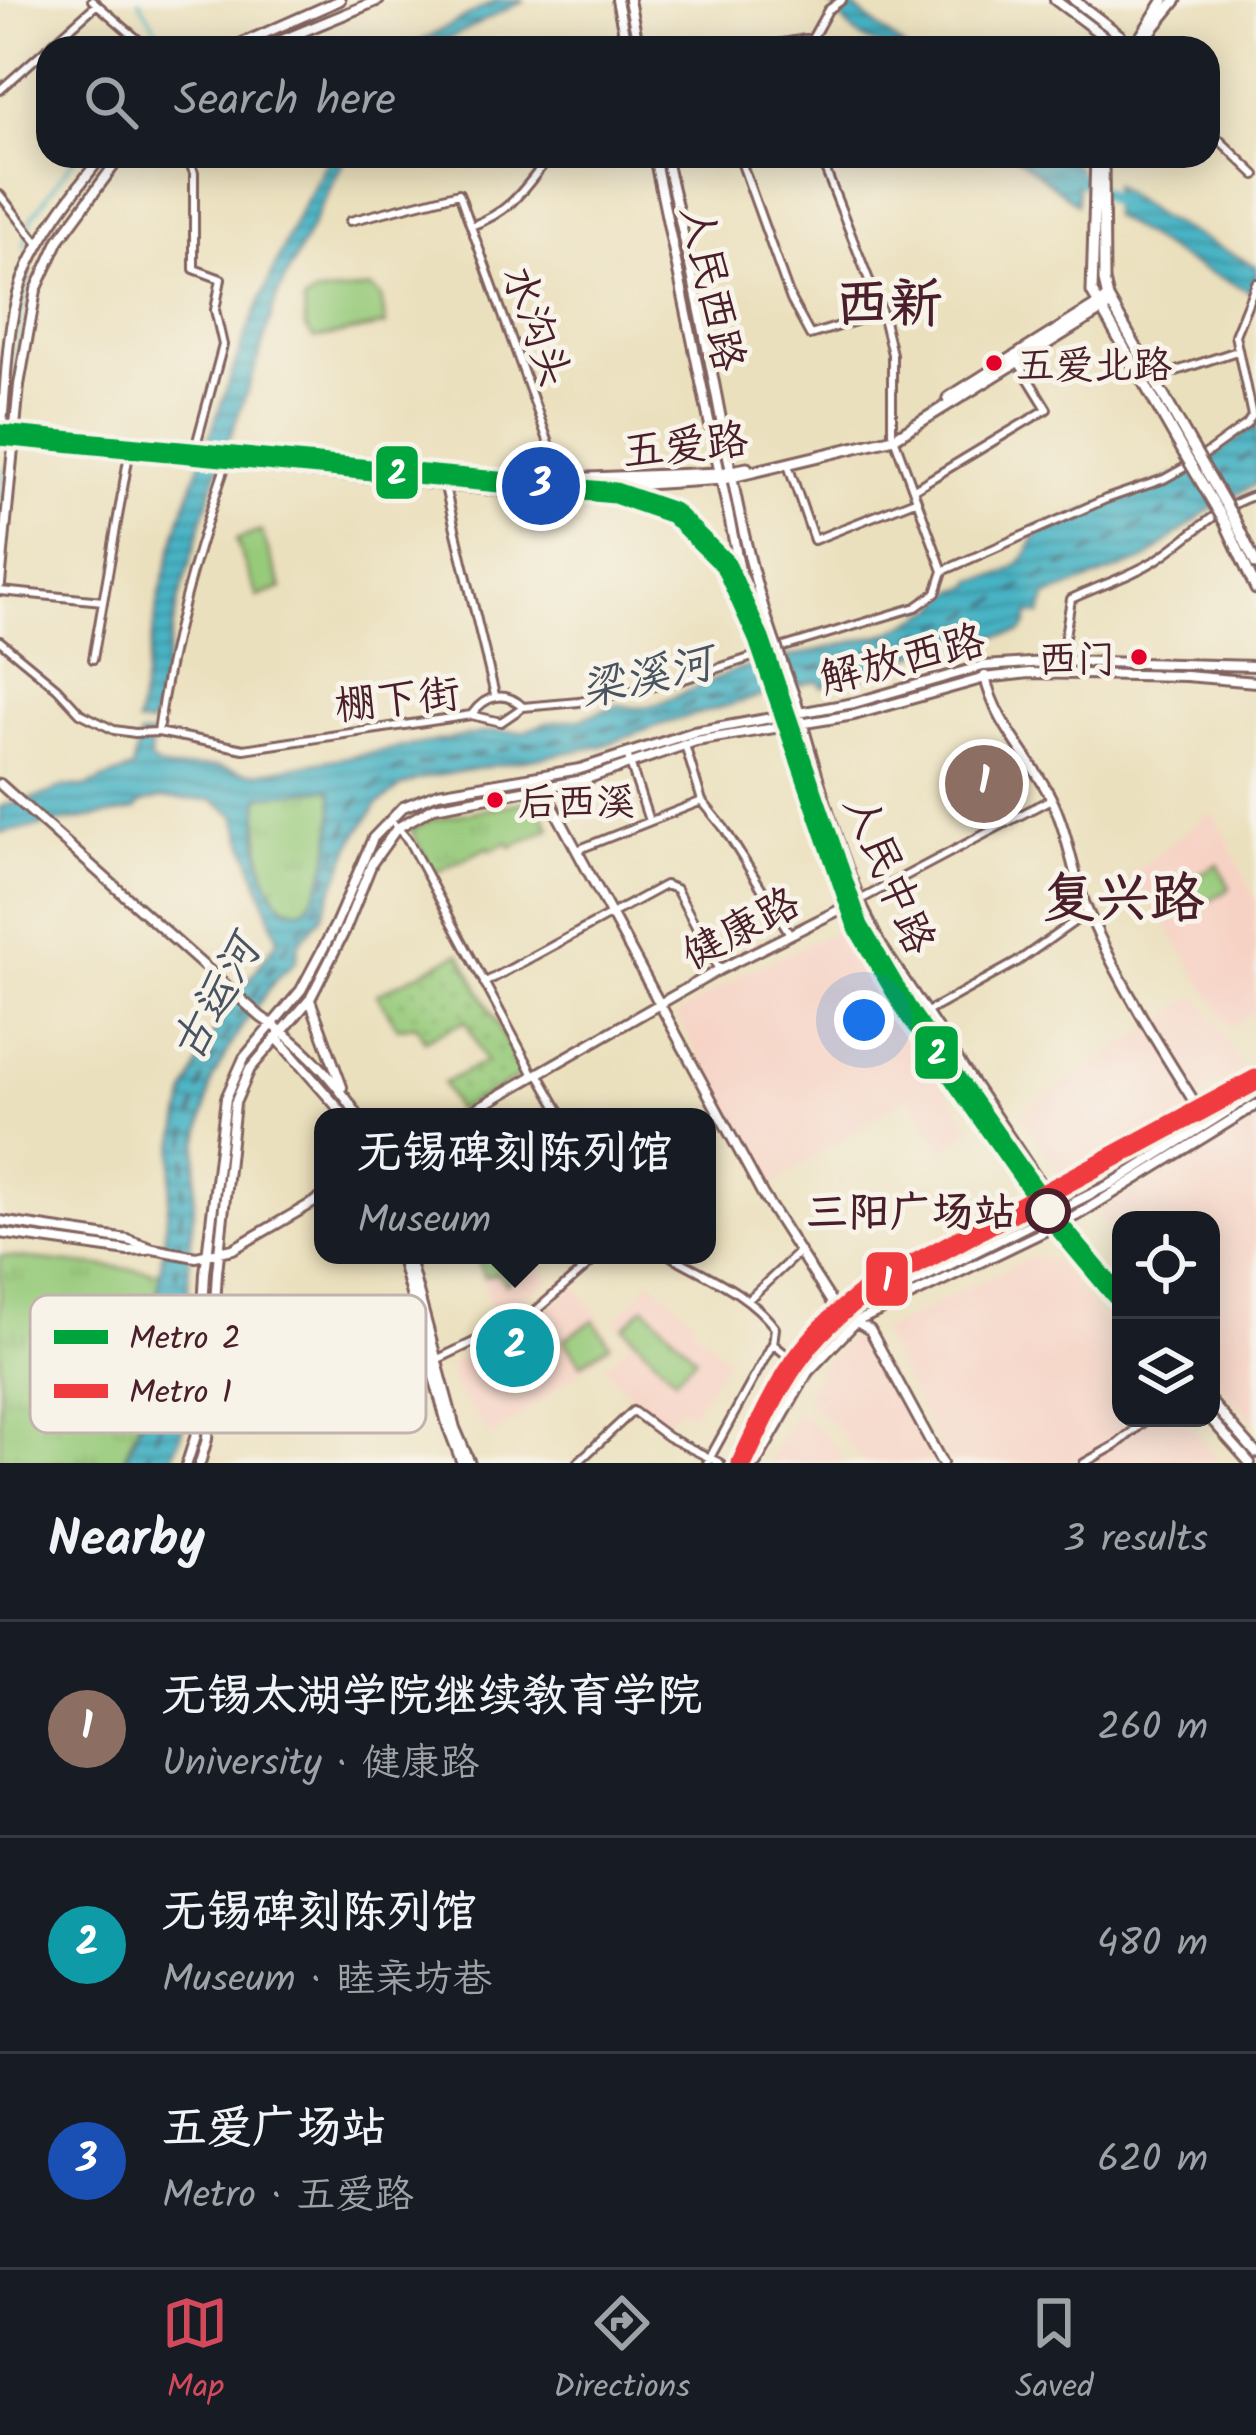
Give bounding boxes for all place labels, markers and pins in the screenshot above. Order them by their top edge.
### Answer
place label: 五爱北路 [1016,337,1172,399]
marker: 五爱北路 [983,352,1005,374]
pin: 3 [502,441,580,531]
place label: 西门 [1038,631,1116,693]
marker: 西门 [1128,646,1150,668]
pin: 1 [945,739,1023,829]
place label: 后西溪 [518,774,635,836]
marker: 后西溪 [484,789,506,811]
place label: 三阳广场站 [806,1181,1016,1248]
marker: 三阳广场站 [1027,1190,1069,1232]
pin: 2 [476,1303,554,1393]

